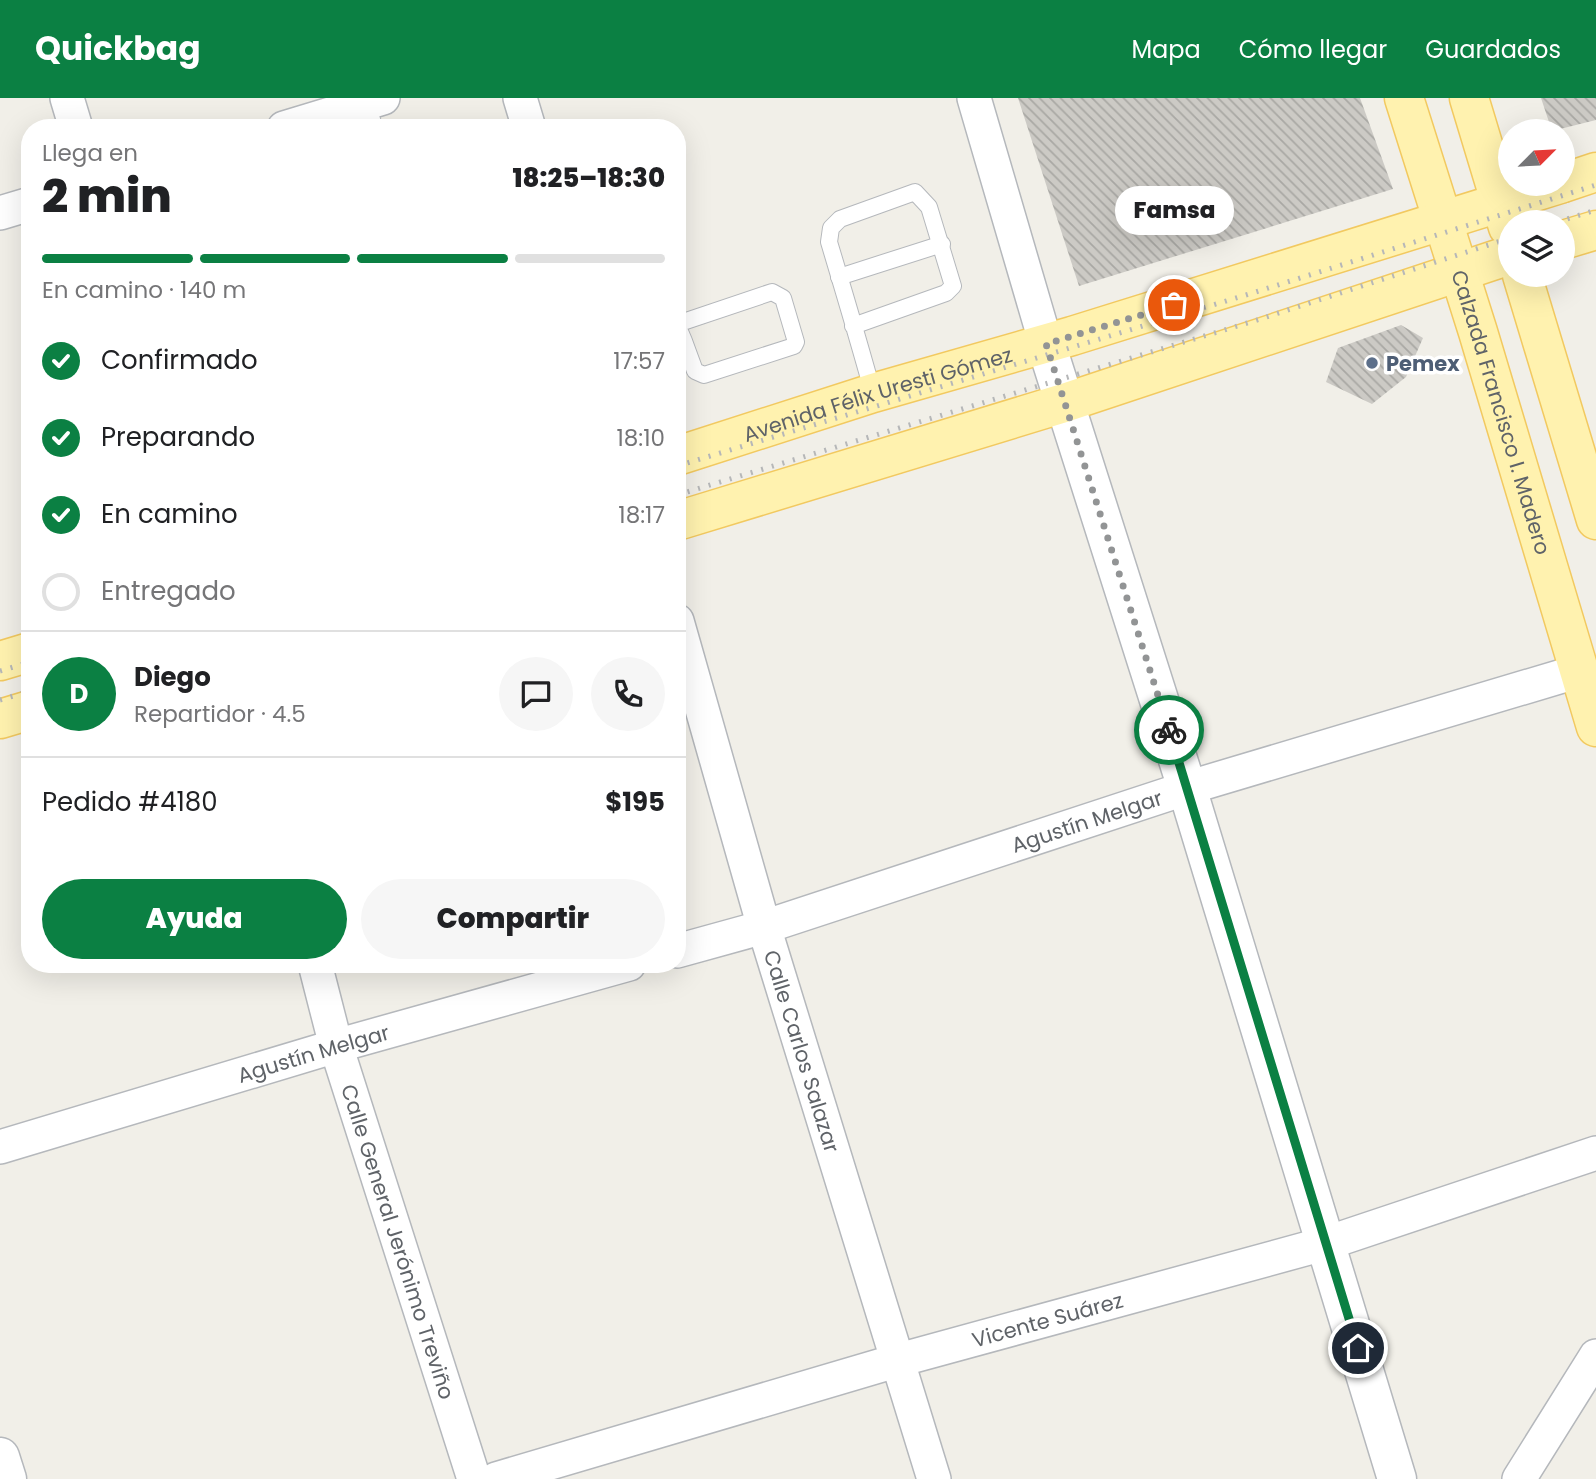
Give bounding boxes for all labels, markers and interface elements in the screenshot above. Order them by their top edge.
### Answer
text: Quickbag [35,25,201,72]
text: Mapa [1131,33,1201,66]
text: Cómo llegar [1239,33,1387,66]
text: Guardados [1425,33,1561,66]
north arrow [1498,119,1575,196]
map controls [1498,119,1575,287]
text: Llega en [42,137,138,169]
text: 18:25–18:30 [513,160,665,196]
text: 2 min [42,164,172,228]
callout: Famsa [1114,186,1234,235]
text: Famsa [1134,194,1215,226]
button: layers [1498,210,1575,287]
street label: Calzada Francisco I. Madero [1445,266,1558,558]
text: En camino · 140 m [42,274,246,306]
pin [1144,275,1204,335]
icon: bag [1155,286,1193,324]
street label: Avenida Félix Uresti Gómez [739,339,1015,448]
icon: check [42,342,80,380]
text: Confirmado [101,342,258,378]
text: 17:57 [613,345,665,377]
place label: Pemex [1386,349,1460,378]
marker: Pemex [1364,355,1380,371]
icon: check [42,419,80,457]
text: Preparando [101,419,255,455]
text: 18:10 [616,422,665,454]
icon: check [42,496,80,534]
text: En camino [101,496,238,532]
text: 18:17 [618,499,665,531]
text: Entregado [101,573,236,609]
button: chat [499,657,573,731]
button: phone [591,657,665,731]
text: Diego [134,659,211,695]
text: D [70,676,88,712]
courier [1134,695,1204,765]
text: Repartidor · 4.5 [134,698,306,730]
icon: bike [1150,711,1188,749]
street label: Agustín Melgar [1008,783,1166,859]
text: Pedido #4180 [42,784,218,820]
text: $195 [605,784,665,820]
button: Ayuda [42,879,347,959]
button: Compartir [361,879,665,959]
street label: Calle Carlos Salazar [757,946,847,1156]
street label: Agustín Melgar [234,1017,393,1089]
street label: Calle General Jerónimo Treviño [335,1081,462,1403]
street label: Vicente Suárez [969,1285,1126,1354]
pin [1328,1318,1388,1378]
icon: home [1339,1329,1377,1367]

